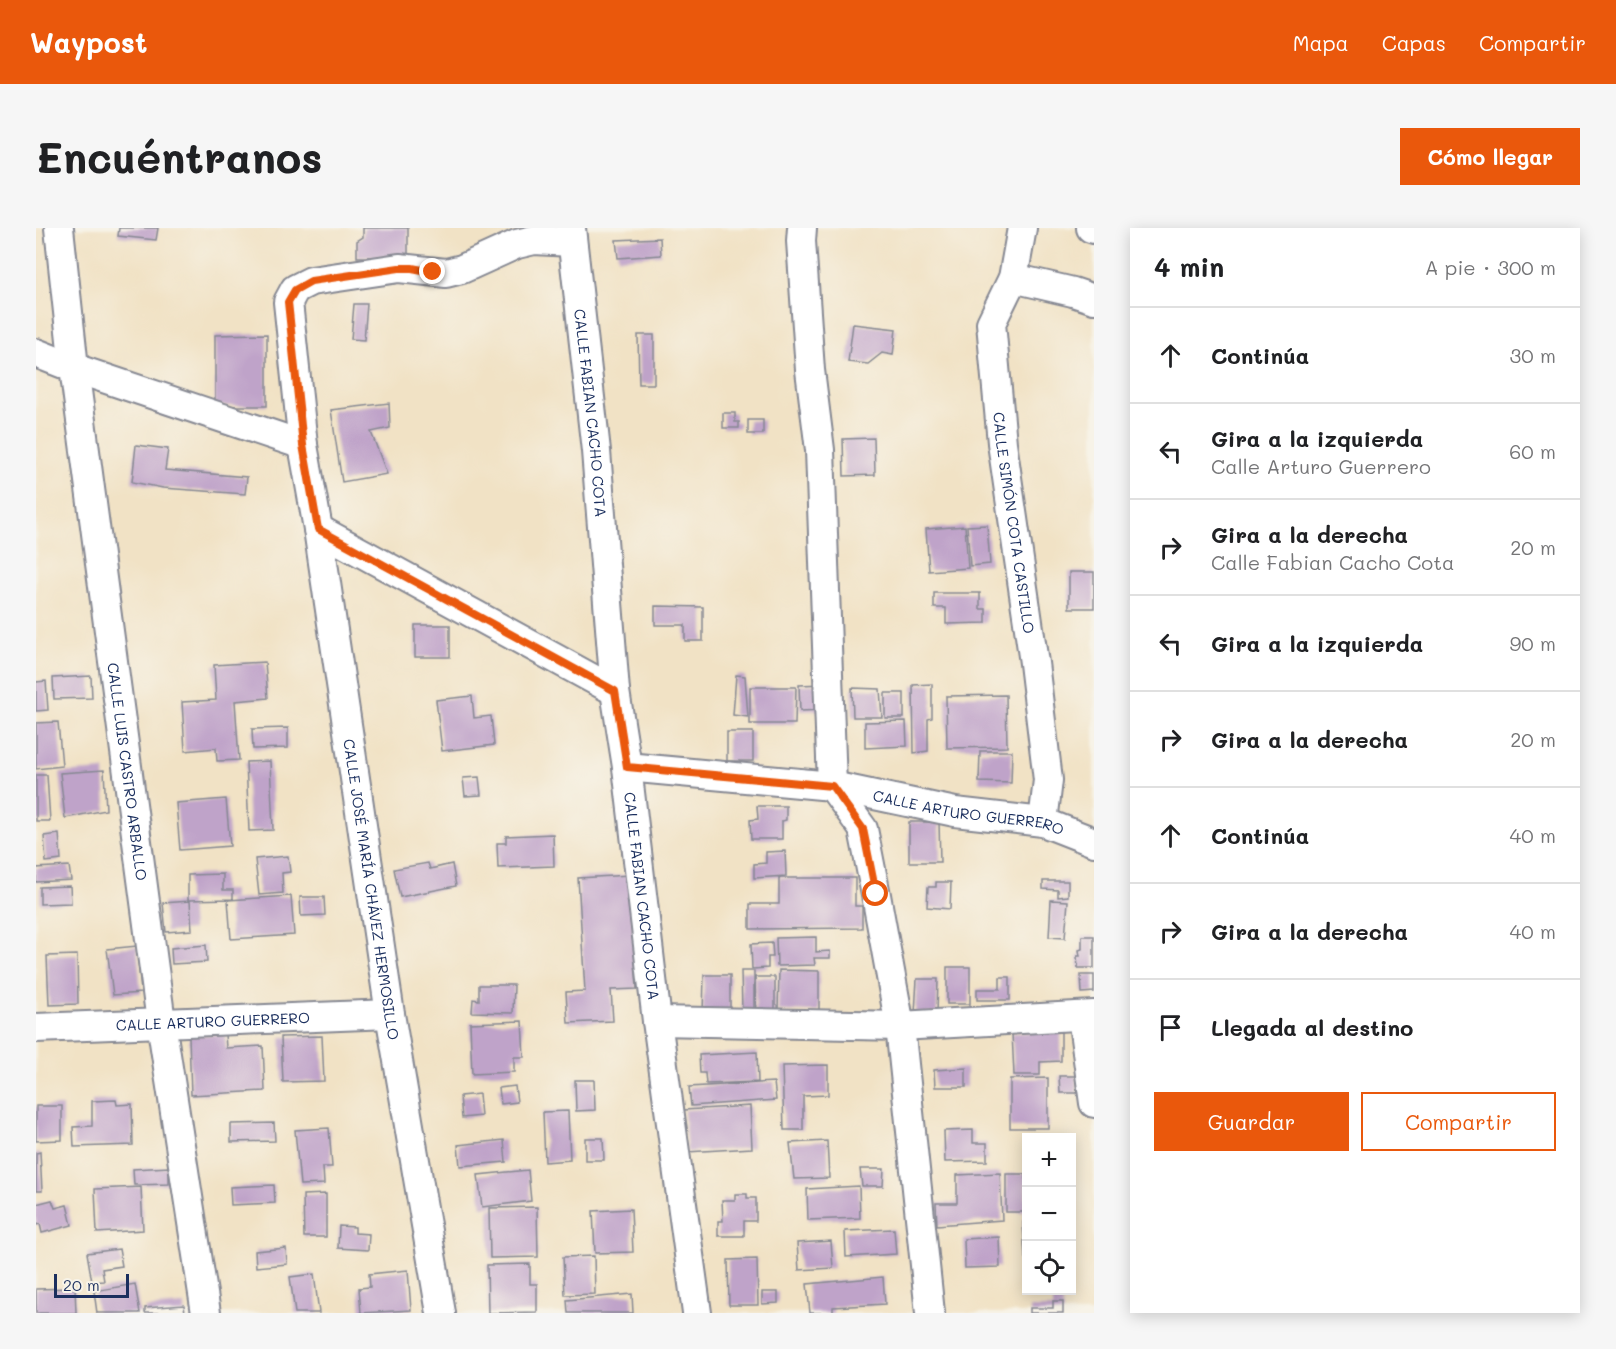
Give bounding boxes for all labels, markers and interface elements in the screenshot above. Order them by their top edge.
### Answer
text: Waypost [30,24,147,60]
text: Mapa [1293,29,1349,56]
text: Capas [1382,29,1446,56]
text: Compartir [1479,29,1586,56]
button: Cómo llegar [1400,128,1580,185]
text: Encuéntranos [36,129,322,184]
text: 4 min [1154,250,1224,284]
text: A pie · 300 m [1425,254,1556,280]
route end [419,258,445,284]
street label: CALLE FABIAN CACHO COTA [570,308,611,518]
icon: ahead [1154,339,1187,372]
text: Continúa [1211,341,1309,370]
text: 30 m [1510,342,1556,368]
street label: CALLE SIMÓN COTA CASTILLO [989,411,1040,635]
text: Gira a la izquierda [1211,424,1423,453]
icon: left [1154,435,1187,468]
text: 60 m [1509,438,1556,464]
text: Calle Arturo Guerrero [1211,453,1431,479]
text: Gira a la derecha [1211,520,1408,549]
icon: right [1154,531,1187,564]
text: 20 m [1510,534,1556,560]
text: Calle Fabian Cacho Cota [1211,549,1454,575]
icon: left [1154,627,1187,660]
text: Gira a la izquierda [1211,629,1423,658]
text: 90 m [1510,630,1556,656]
street label: CALLE LUIS CASTRO ARBALLO [103,661,152,882]
icon: right [1154,723,1187,756]
text: Gira a la derecha [1211,725,1408,754]
text: 20 m [1510,726,1556,752]
street label: CALLE JOSÉ MARÍA CHÁVEZ HERMOSILLO [339,737,404,1041]
street label: CALLE ARTURO GUERRERO [871,785,1067,839]
street label: CALLE FABIAN CACHO COTA [620,791,664,1001]
icon: ahead [1154,819,1187,852]
text: Continúa [1211,821,1309,850]
text: 40 m [1510,822,1556,848]
route start [862,880,888,906]
icon: right [1154,915,1187,948]
text: Gira a la derecha [1211,917,1408,946]
text: 40 m [1510,918,1556,944]
street label: CALLE ARTURO GUERRERO [115,1007,310,1035]
icon: arrive [1154,1011,1187,1044]
text: Llegada al destino [1211,1013,1413,1042]
button: Guardar [1154,1092,1349,1151]
button: Compartir [1361,1092,1556,1151]
map controls [1022,1133,1076,1295]
button: + [1022,1133,1076,1187]
button: − [1022,1187,1076,1241]
button: locate [1022,1241,1076,1295]
scale bar [54,1271,129,1298]
text: 20 m [63,1274,100,1295]

